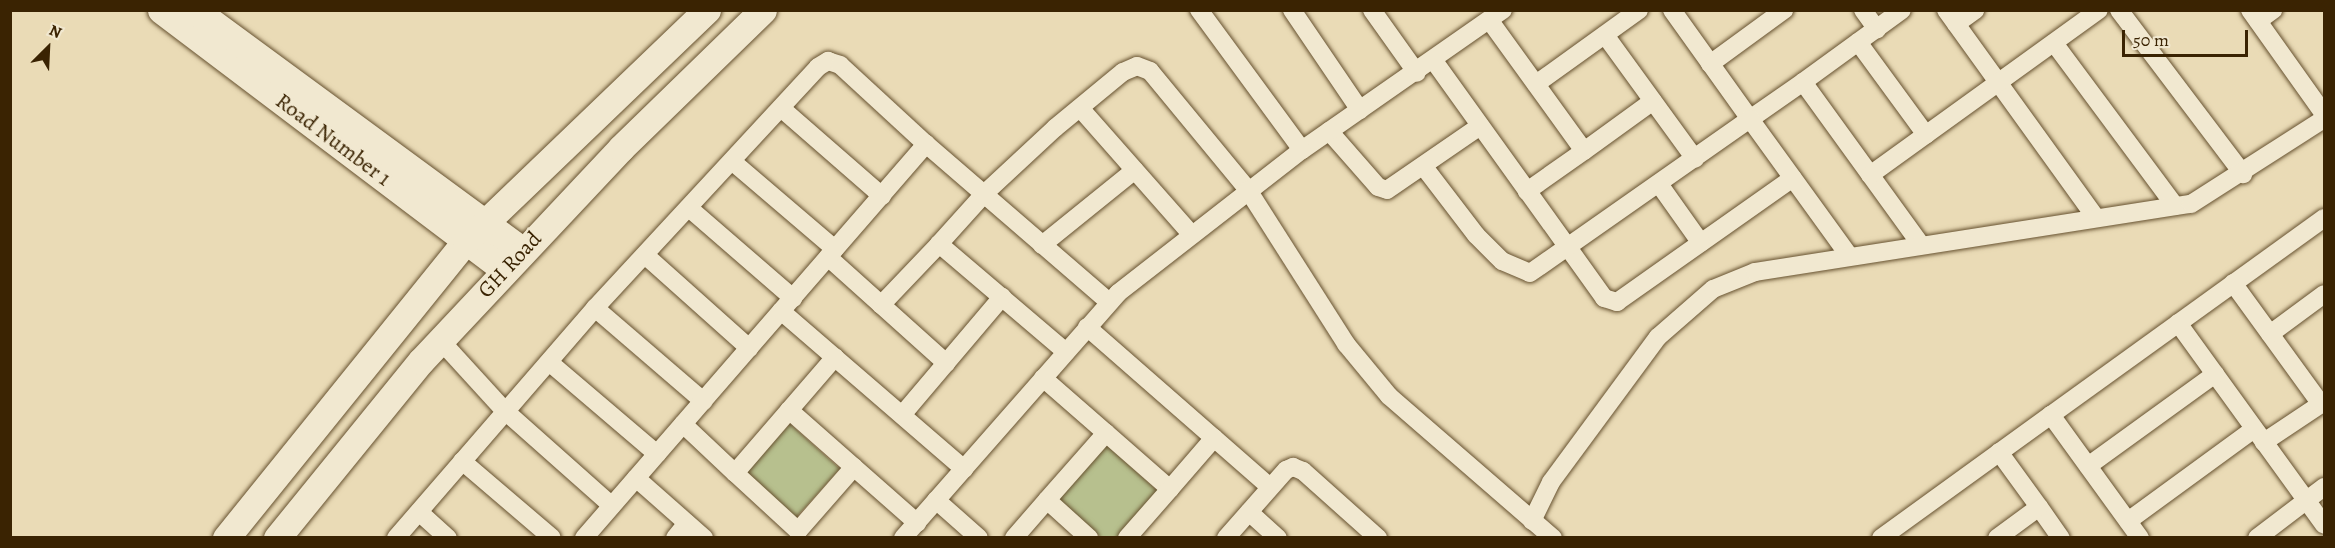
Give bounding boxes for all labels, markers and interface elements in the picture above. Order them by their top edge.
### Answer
north arrow [18,18,78,78]
scale bar [2125,18,2251,56]
text: N [46,19,65,44]
text: 50 m [2133,28,2169,52]
street label: Road Number 1 [270,88,396,192]
street label: GH Road [473,226,547,304]

